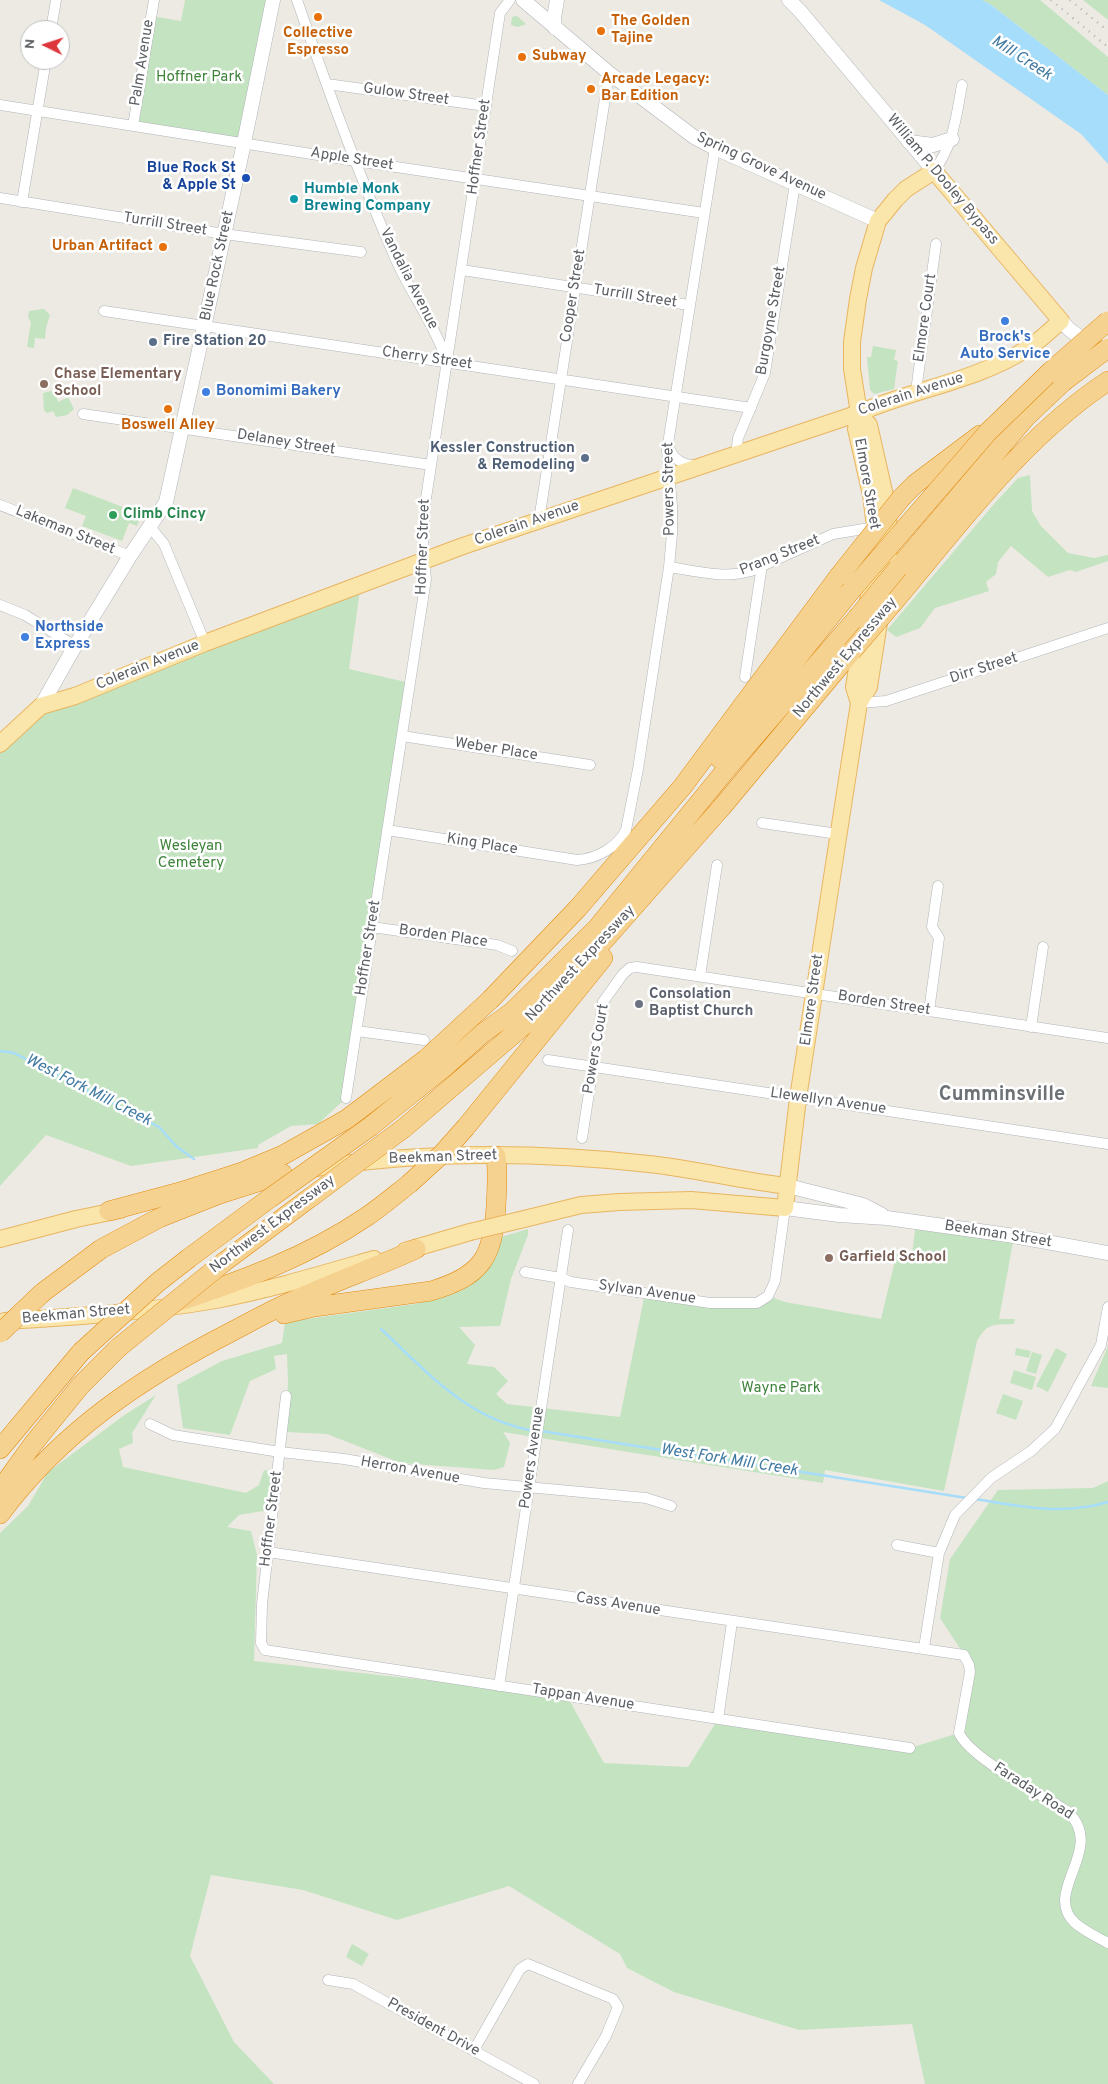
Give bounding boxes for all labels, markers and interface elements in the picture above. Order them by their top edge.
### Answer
marker: Collective Espresso [312,11,324,23]
place label: The Golden Tajine [611,13,690,48]
street label: Palm Avenue [127,18,159,108]
north arrow [20,20,70,70]
place label: Collective Espresso [283,25,353,60]
marker: The Golden Tajine [595,25,607,37]
water label: Mill Creek [987,32,1055,86]
text: N [22,38,39,50]
place label: Subway [532,48,586,66]
marker: Subway [516,51,528,63]
park label: Hoffner Park [156,69,242,87]
place label: Arcade Legacy: Bar Edition [601,71,709,106]
street label: Gulow Street [362,80,450,110]
marker: Arcade Legacy: Bar Edition [585,83,597,95]
street label: Hoffner Street [464,98,496,196]
street label: William P. Dooley Bypass [882,111,1002,249]
street label: Spring Grove Avenue [693,129,829,205]
street label: Apple Street [309,145,395,175]
place label: Blue Rock St & Apple St [147,160,236,195]
marker: Blue Rock St & Apple St [240,172,252,184]
place label: Humble Monk Brewing Company [304,181,431,216]
marker: Humble Monk Brewing Company [288,193,300,205]
street label: Turrill Street [122,209,208,241]
street label: Blue Rock Street [198,209,238,323]
street label: Vandalia Avenue [375,225,441,333]
place label: Urban Artifact [52,238,153,256]
marker: Urban Artifact [157,241,169,253]
street label: Cooper Street [558,248,590,344]
street label: Burgoyne Street [754,265,790,377]
street label: Elmore Court [911,272,941,364]
street label: Turrill Street [592,281,678,313]
marker: Brock's Auto Service [999,315,1011,327]
place label: Brock's Auto Service [960,329,1050,364]
place label: Fire Station 20 [163,333,267,351]
marker: Fire Station 20 [147,336,159,348]
street label: Cherry Street [381,344,473,374]
place label: Chase Elementary School [54,366,182,401]
street label: Colerain Avenue [856,369,966,421]
marker: Chase Elementary School [38,378,50,390]
place label: Bonomimi Bakery [216,383,341,401]
marker: Bonomimi Bakery [200,386,212,398]
marker: Boswell Alley [162,403,174,415]
place label: Boswell Alley [121,417,215,435]
street label: Delaney Street [236,426,336,460]
street label: Elmore Street [849,437,883,531]
place label: Kessler Construction & Remodeling [430,440,575,475]
street label: Powers Street [660,442,680,536]
marker: Kessler Construction & Remodeling [579,452,591,464]
street label: Hoffner Street [413,498,435,596]
street label: Colerain Avenue [472,498,582,550]
street label: Lakeman Street [12,503,118,559]
place label: Climb Cincy [123,506,206,524]
marker: Climb Cincy [107,509,119,521]
street label: Prang Street [737,532,823,580]
street label: Northwest Expressway [790,594,902,722]
place label: Northside Express [35,619,104,654]
marker: Northside Express [19,631,31,643]
street label: Colerain Avenue [94,637,202,695]
street label: Dirr Street [948,650,1020,688]
street label: Weber Place [453,735,539,765]
street label: King Place [445,831,519,859]
park label: Wesleyan Cemetery [158,838,224,873]
street label: Hoffner Street [353,899,385,997]
street label: Northwest Expressway [523,902,639,1026]
street label: Borden Place [397,922,489,952]
street label: Elmore Street [798,953,828,1047]
place label: Consolation Baptist Church [649,986,753,1021]
street label: Borden Street [836,988,932,1020]
marker: Consolation Baptist Church [633,998,645,1010]
street label: Powers Court [580,1003,614,1095]
water label: West Fork Mill Creek [22,1051,154,1131]
district label: Cumminsville [939,1084,1065,1108]
street label: Llewellyn Avenue [769,1085,887,1119]
street label: Beekman Street [388,1147,498,1169]
street label: Northwest Expressway [207,1172,339,1278]
street label: Beekman Street [943,1218,1053,1252]
place label: Garfield School [839,1249,946,1267]
marker: Garfield School [823,1252,835,1264]
street label: Sylvan Avenue [597,1277,697,1309]
street label: Beekman Street [21,1301,131,1329]
park label: Wayne Park [741,1380,821,1398]
street label: Powers Avenue [517,1406,549,1510]
water label: West Fork Mill Creek [659,1441,799,1481]
street label: Herron Avenue [359,1453,461,1489]
street label: Hoffner Street [257,1470,287,1568]
street label: Cass Avenue [574,1589,662,1621]
street label: Tappan Avenue [531,1681,635,1715]
street label: Faraday Road [990,1760,1076,1824]
street label: President Drive [383,1995,483,2061]

